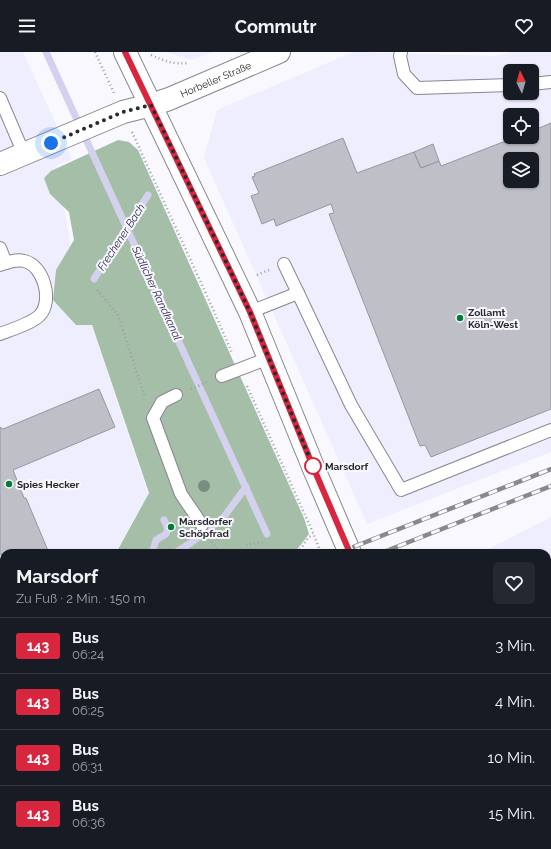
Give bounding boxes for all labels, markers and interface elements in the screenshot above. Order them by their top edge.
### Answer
icon: menu [16,15,38,37]
icon: heart [513,15,535,37]
text: Commutr [235,16,316,37]
street label: Horbeller Straße [179,60,253,99]
north arrow [503,64,539,100]
map controls [503,64,539,188]
button: locate [503,108,539,144]
your location [41,133,61,153]
button: layers [503,152,539,188]
water label: Frechener Bach [95,201,148,273]
water label: Südlicher Randkanal [129,243,184,343]
place label: Zollamt Köln-West [468,307,518,330]
marker: Zollamt Köln-West [455,313,465,323]
marker: Marsdorf [304,457,322,475]
place label: Marsdorf [325,461,369,472]
marker: Spies Hecker [4,479,14,489]
place label: Spies Hecker [17,479,80,490]
place label: Marsdorfer Schöpfrad [179,516,232,539]
marker: Marsdorfer Schöpfrad [166,522,176,532]
button: heart [493,562,535,604]
text: Marsdorf [16,565,98,587]
text: Zu Fuß · 2 Min. · 150 m [16,591,146,606]
text: Bus [72,629,99,647]
text: 3 Min. [495,637,535,655]
text: 143 [27,638,49,654]
text: 06:24 [72,647,104,662]
text: Bus [72,685,99,703]
text: 4 Min. [495,693,535,711]
text: 143 [27,694,49,710]
text: 06:25 [72,703,104,718]
text: Bus [72,741,99,759]
text: 10 Min. [488,749,535,767]
text: 143 [27,750,49,766]
text: 06:31 [72,759,103,774]
text: Bus [72,797,99,815]
text: 15 Min. [489,805,535,823]
text: 143 [27,806,49,822]
text: 06:36 [72,815,105,830]

